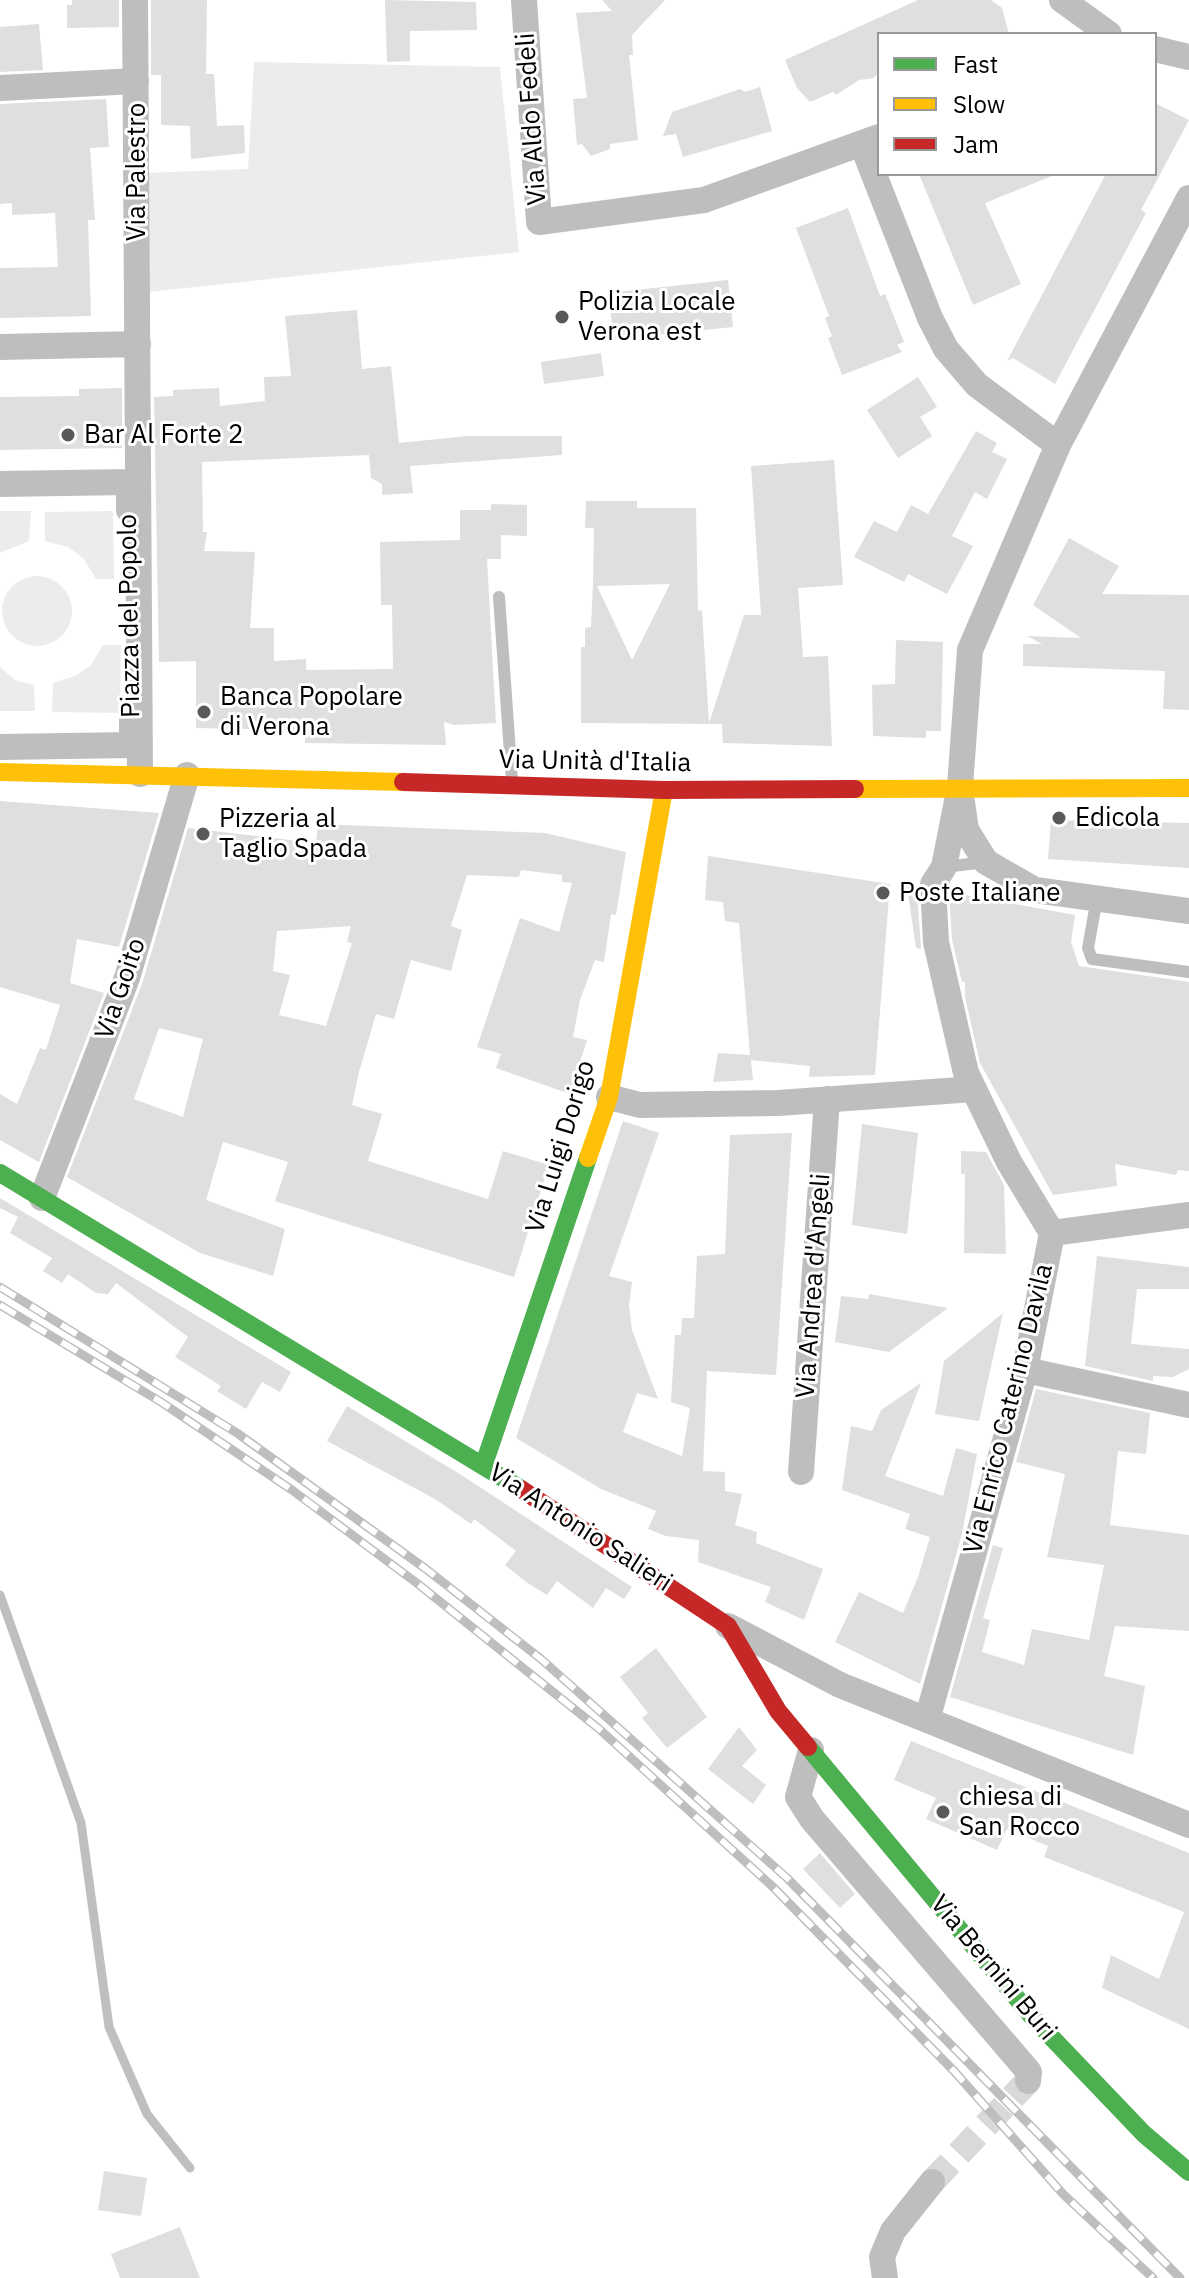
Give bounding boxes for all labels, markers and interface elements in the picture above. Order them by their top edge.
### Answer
street label: Via Aldo Fedeli [510,32,554,206]
legend [877,32,1157,176]
text: Fast [953,48,998,80]
text: Slow [953,88,1005,120]
street label: Via Palestro [121,103,153,241]
text: Jam [953,128,999,160]
place label: Polizia Locale Verona est [578,286,736,348]
marker: Polizia Locale Verona est [553,308,571,326]
place label: Bar Al Forte 2 [84,419,244,451]
marker: Bar Al Forte 2 [59,426,77,444]
street label: Piazza del Popolo [113,514,147,718]
place label: Banca Popolare di Verona [220,681,403,742]
marker: Banca Popolare di Verona [195,703,213,721]
street label: Via Unità d'Italia [498,745,692,779]
place label: Edicola [1075,802,1160,834]
place label: Pizzeria al Taglio Spada [219,803,367,864]
marker: Edicola [1050,809,1068,827]
marker: Pizzeria al Taglio Spada [194,825,212,843]
place label: Poste Italiane [899,877,1061,909]
marker: Poste Italiane [874,884,892,902]
street label: Via Goito [89,934,153,1044]
street label: Via Luigi Dorigo [520,1057,602,1237]
street label: Via Andrea d'Angeli [791,1172,837,1400]
street label: Via Enrico Caterino Davila [958,1261,1060,1557]
street label: Via Antonio Salieri [483,1457,677,1599]
place label: chiesa di San Rocco [959,1781,1080,1842]
marker: chiesa di San Rocco [934,1803,952,1821]
street label: Via Bernini Buri [923,1889,1063,2047]

